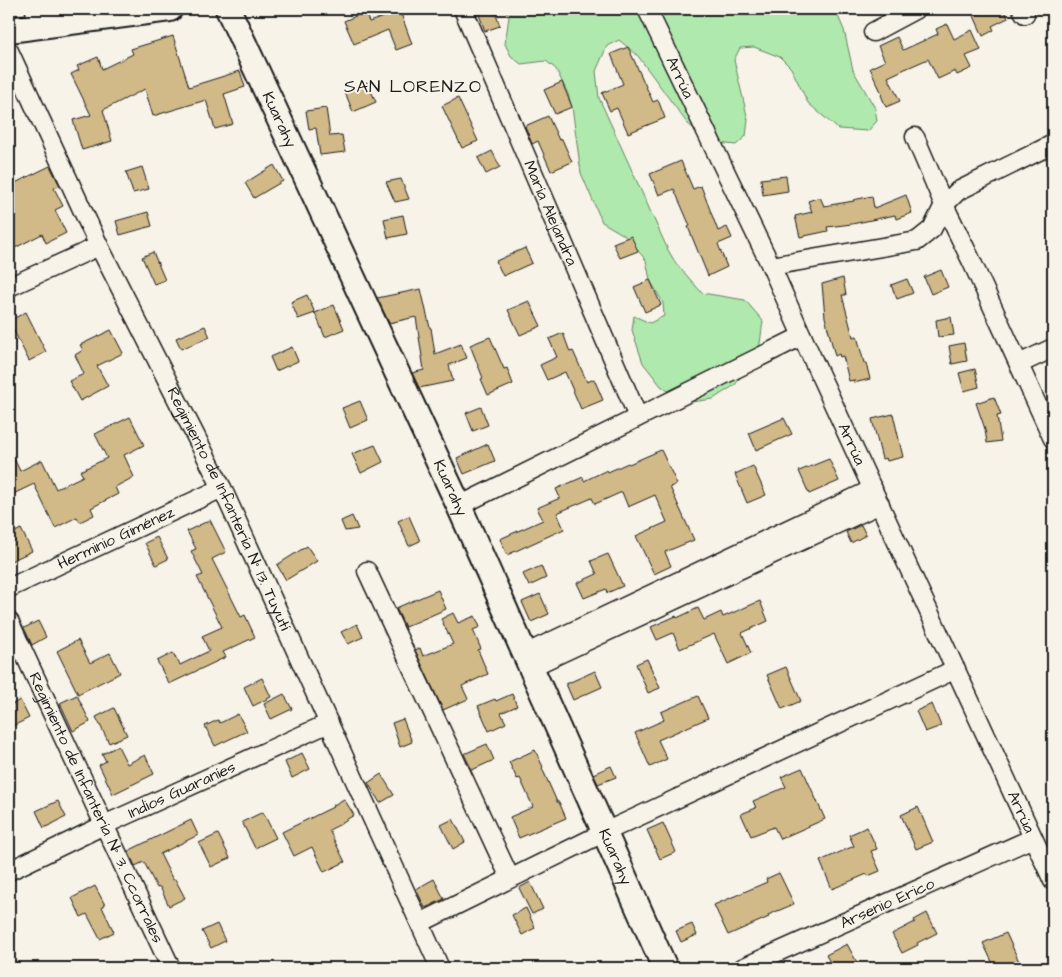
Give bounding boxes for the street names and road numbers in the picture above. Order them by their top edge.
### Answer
street label: Arrúa [661,53,700,102]
street label: Kuarahy [257,88,302,152]
street label: María Alejandra [518,157,583,269]
street label: Regimiento de Infantería N° 13. Tuyutí [162,383,296,634]
street label: Arrúa [833,420,871,469]
street label: Kuarahy [428,456,473,520]
street label: Herminio Giménez [54,501,178,575]
street label: Regimiento de Infantería N° 3. Ccorrales [23,669,169,947]
street label: Indios Guaraníes [125,756,239,824]
street label: Arrúa [1002,787,1040,837]
street label: Kuarahy [593,825,638,889]
street label: Arsenio Erico [836,872,938,934]

